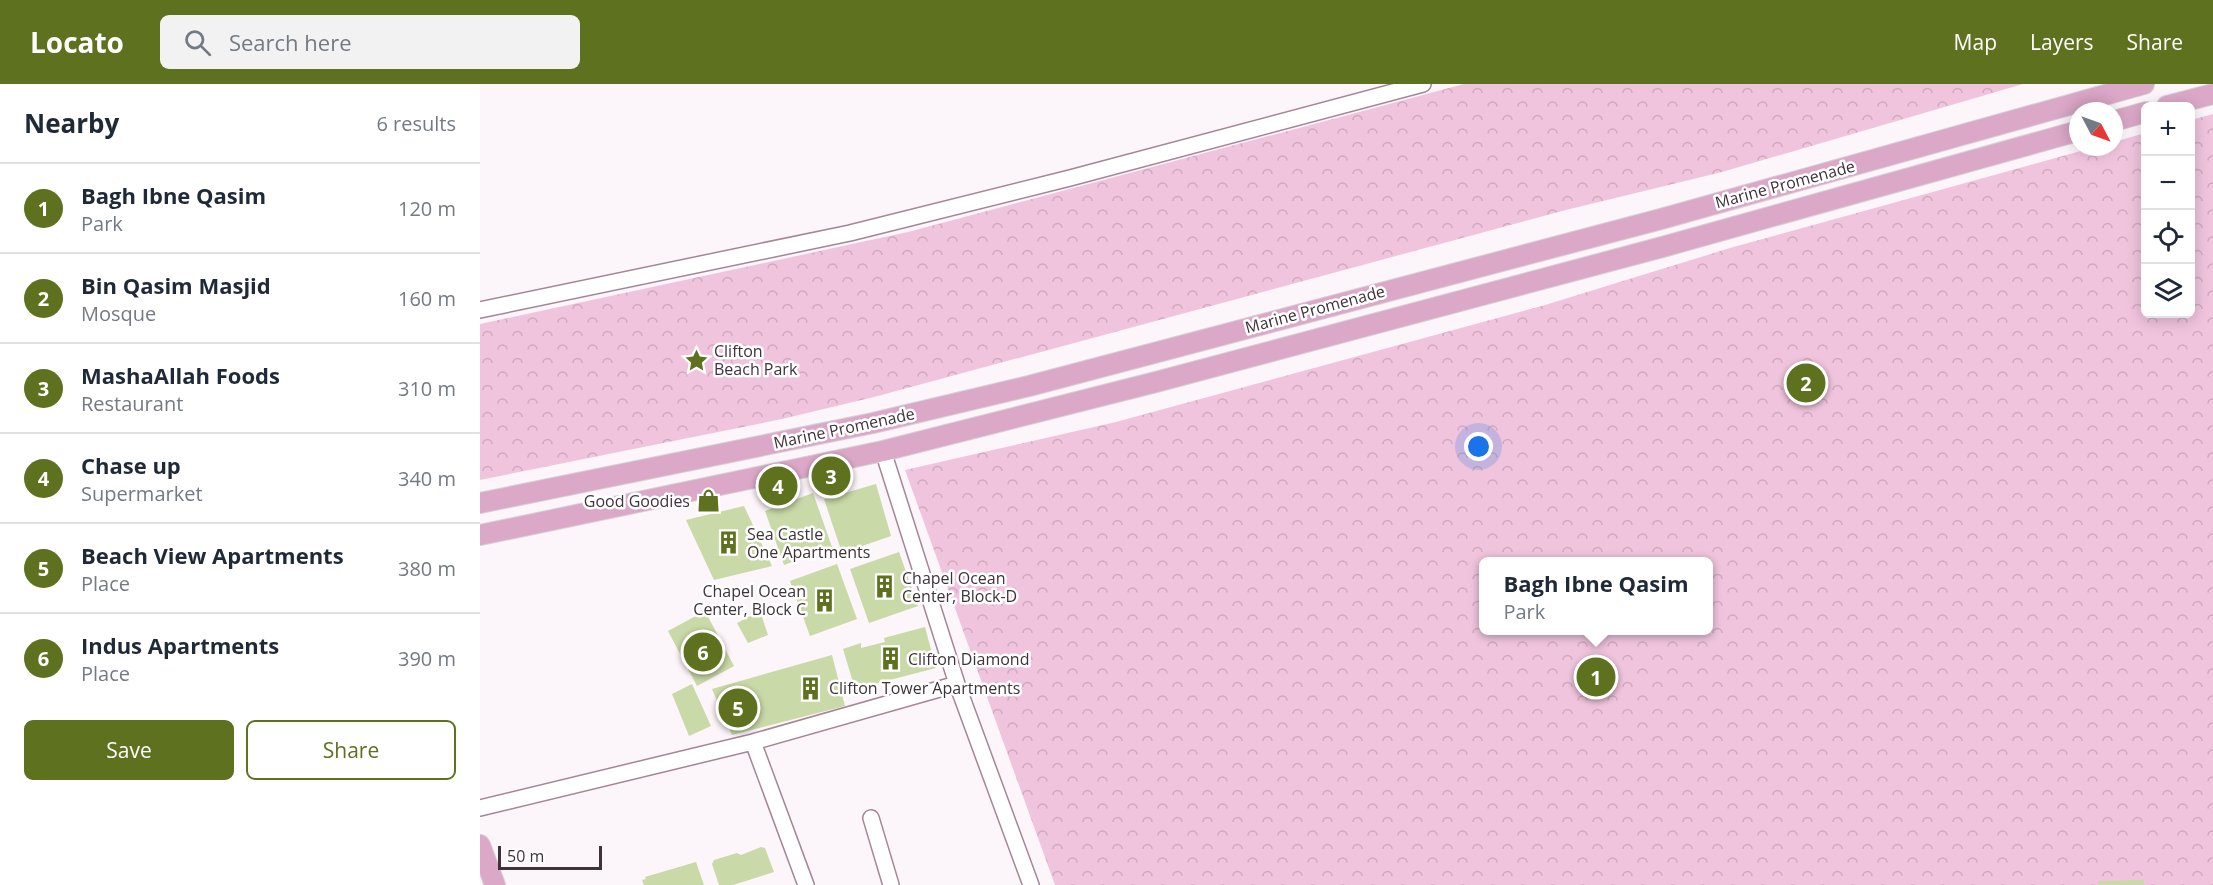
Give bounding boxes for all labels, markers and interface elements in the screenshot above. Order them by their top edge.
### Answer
search box [160,15,580,69]
text: Locato [30,23,124,61]
icon: search [181,26,214,59]
text: Search here [229,27,352,57]
text: Map [1954,28,1997,56]
text: Layers [2030,28,2094,56]
text: Share [2127,28,2183,56]
north arrow [2069,102,2123,156]
map controls [2141,102,2195,318]
button: + [2141,102,2195,156]
text: Nearby [24,105,119,141]
text: 6 results [376,110,456,137]
street label: Marine Promenade [1713,155,1857,213]
button: − [2141,156,2195,210]
text: Bagh Ibne Qasim [81,180,266,210]
text: 1 [38,195,49,222]
text: 120 m [398,195,456,222]
text: Park [81,210,123,237]
button: locate [2141,210,2195,264]
button: layers [2141,264,2195,318]
text: Bin Qasim Masjid [81,270,271,300]
street label: Marine Promenade [1243,280,1387,338]
text: 2 [38,285,49,312]
text: 160 m [398,285,456,312]
text: Mosque [81,300,156,327]
place label: Clifton Beach Park [714,340,798,380]
place icon: Clifton Beach Park [683,347,709,373]
text: MashaAllah Foods [81,360,280,390]
pin: 2 [1786,360,1826,406]
text: 3 [38,375,49,402]
text: 310 m [398,375,456,402]
text: Restaurant [81,390,183,417]
street label: Marine Promenade [771,402,917,454]
your location [1464,432,1493,461]
text: Chase up [81,450,181,480]
pin: 3 [812,454,850,498]
pin: 4 [758,464,798,508]
text: 4 [38,465,49,492]
text: 340 m [398,465,456,492]
text: Supermarket [81,480,203,507]
shop icon: Good Goodies [695,488,721,514]
place label: Good Goodies [584,490,690,512]
place label: Sea Castle One Apartments [747,523,870,563]
building icon: Sea Castle One Apartments [716,530,742,556]
text: Beach View Apartments [81,540,344,570]
text: 5 [38,555,49,582]
text: 380 m [398,555,456,582]
popup [1479,557,1713,635]
place label: Chapel Ocean Center, Block-D [902,567,1017,607]
text: Bagh Ibne Qasim [1503,568,1689,598]
text: Place [81,570,130,597]
building icon: Chapel Ocean Center, Block-D [871,574,897,600]
place label: Chapel Ocean Center, Block C [693,580,806,620]
building icon: Chapel Ocean Center, Block C [811,587,837,613]
text: Park [1503,598,1545,625]
text: Indus Apartments [81,630,279,660]
pin: 6 [684,630,722,674]
text: 6 [38,645,49,672]
text: 390 m [398,645,456,672]
building icon: Clifton Diamond [877,646,903,672]
place label: Clifton Diamond [908,648,1029,670]
pin: 1 [1576,654,1616,700]
text: Place [81,660,130,687]
building icon: Clifton Tower Apartments [798,675,824,701]
place label: Clifton Tower Apartments [829,677,1020,699]
pin: 5 [718,686,758,730]
button: Save [24,720,234,780]
button: Share [246,720,456,780]
scale bar [498,843,602,870]
text: 50 m [507,845,544,867]

